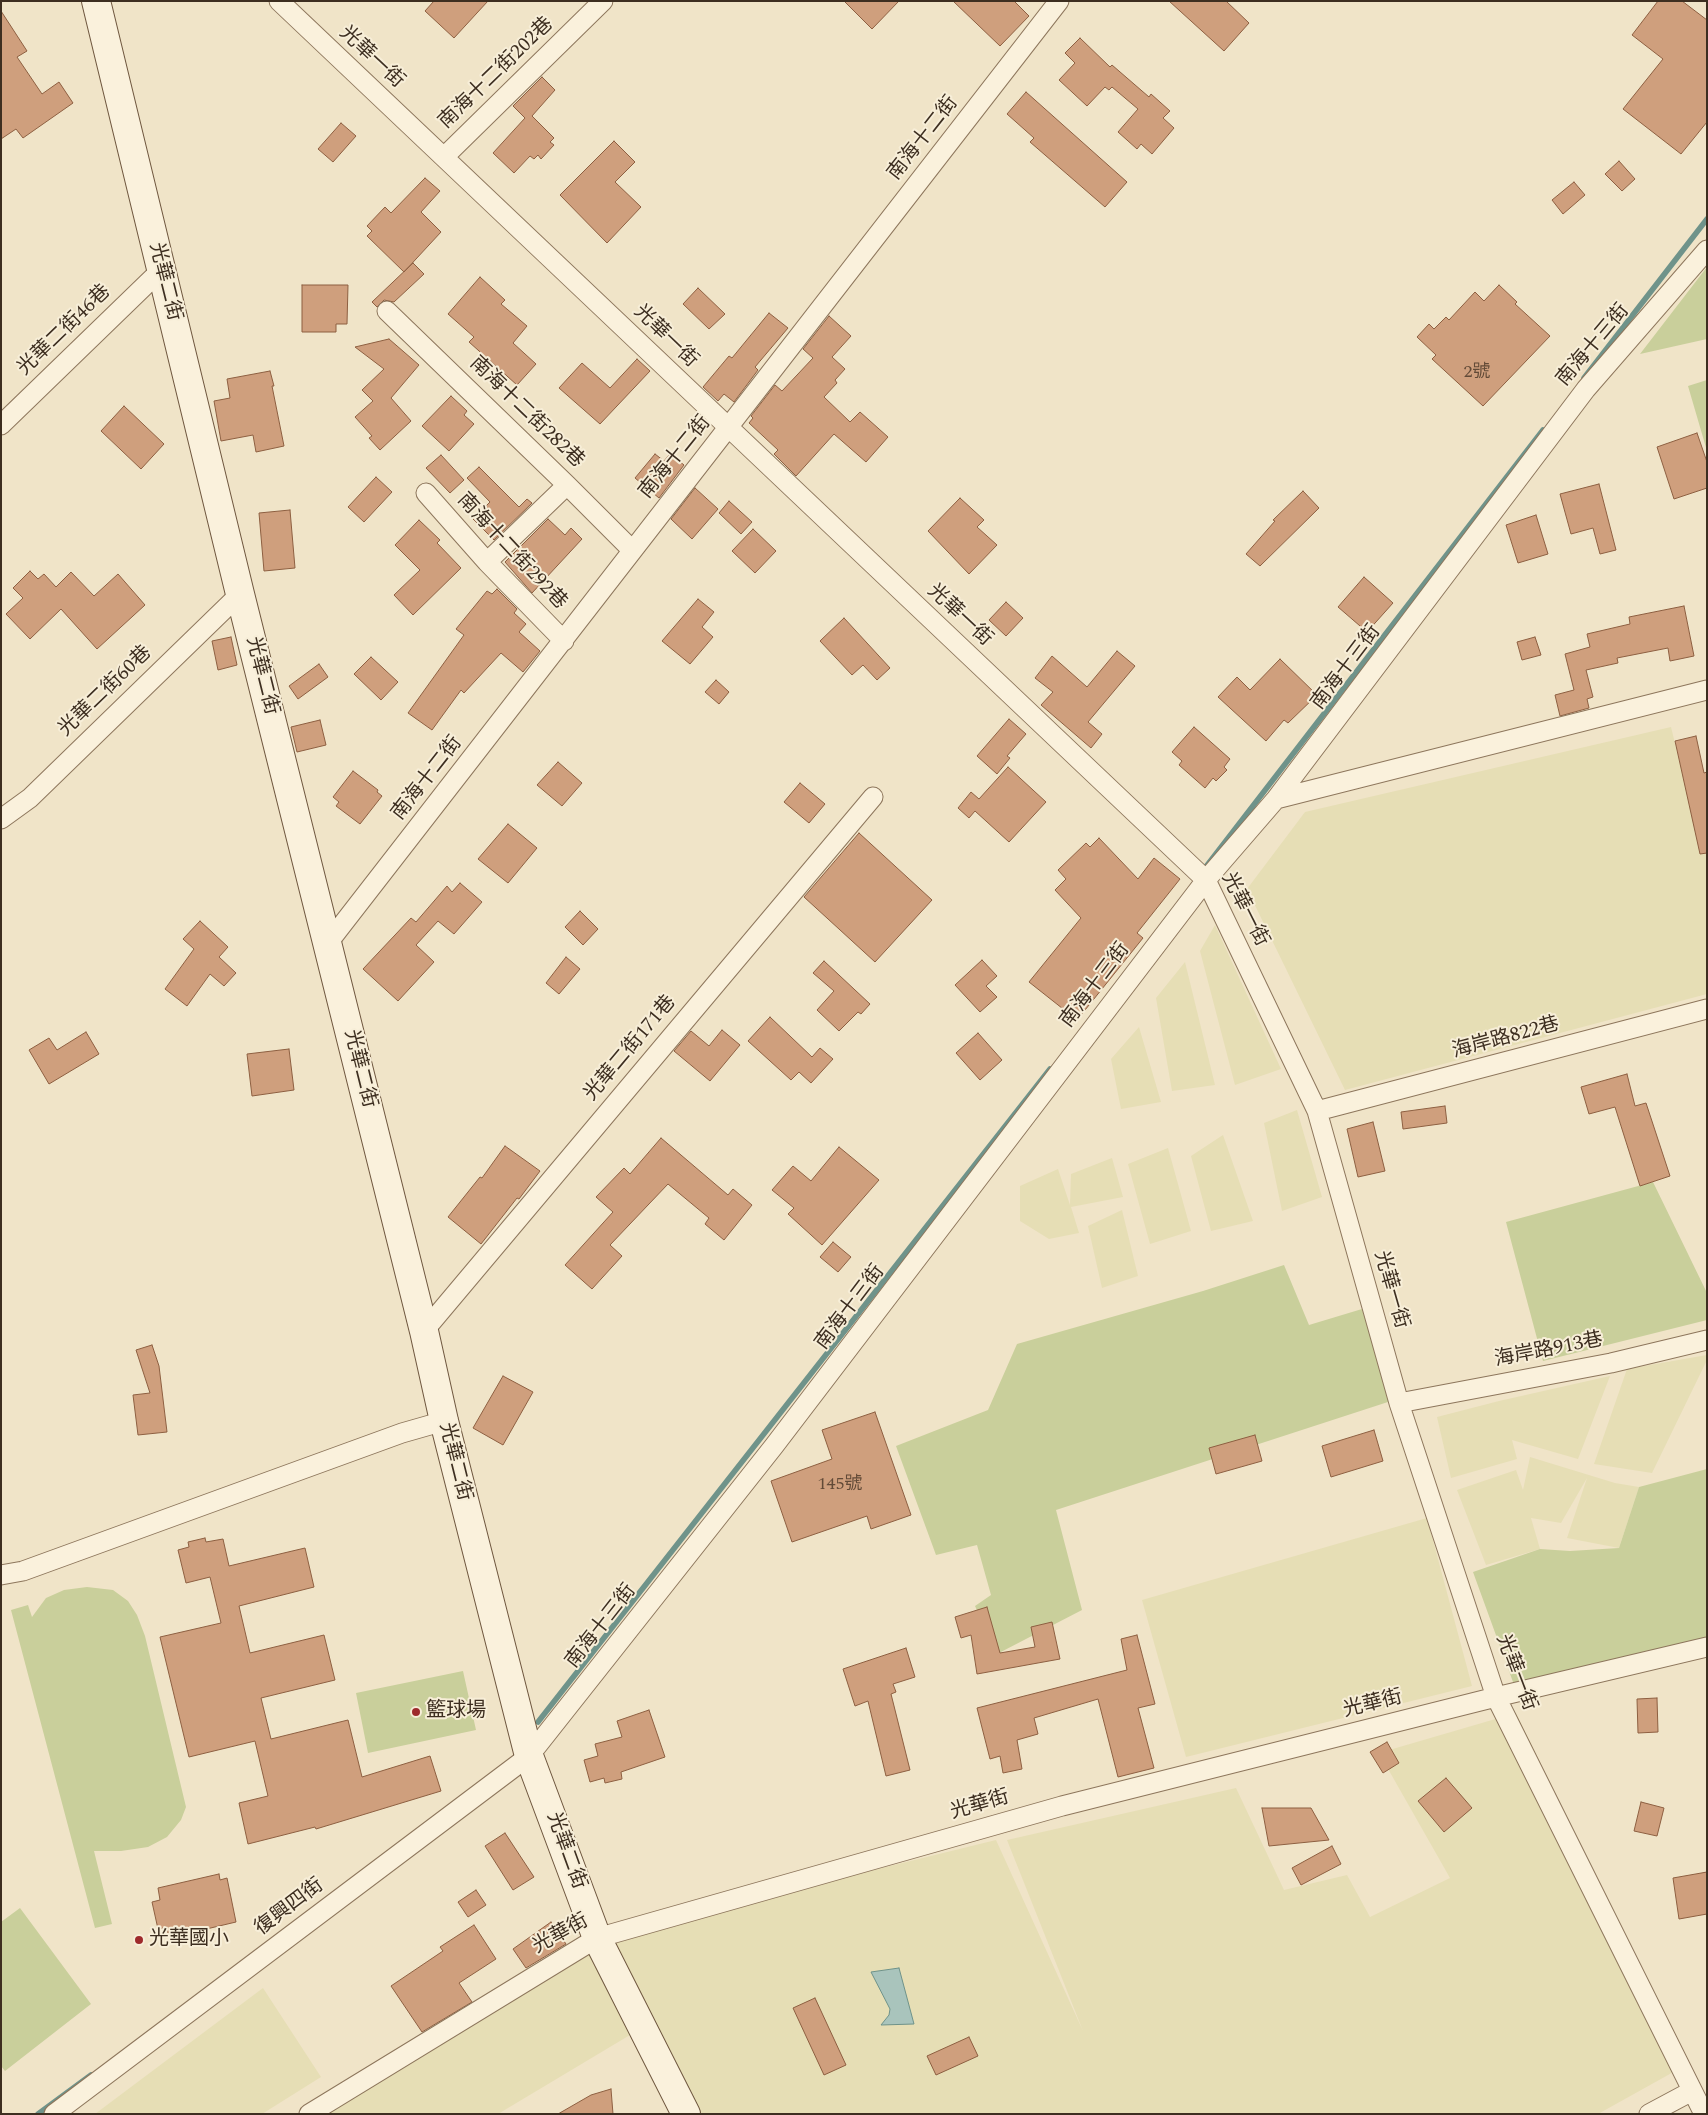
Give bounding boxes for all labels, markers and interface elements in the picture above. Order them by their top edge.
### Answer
street label: 南海十二街202巷 [435,13,559,135]
street label: 光華一街 [334,22,408,94]
street label: 南海十二街 [884,92,964,186]
street label: 光華二街 [143,240,185,324]
street label: 光華二街46巷 [14,281,116,381]
street label: 南海十三街 [1553,300,1635,392]
street label: 光華一街 [628,301,702,373]
street label: 南海十二街282巷 [464,352,588,474]
house number: 2號 [1464,362,1490,384]
street label: 南海十二街 [635,412,717,504]
street label: 南海十二街292巷 [451,489,571,615]
street label: 光華一街 [922,580,996,652]
street label: 南海十三街 [1307,621,1387,715]
street label: 光華二街 [240,634,282,718]
street label: 光華二街60巷 [55,642,157,742]
street label: 南海十二街 [388,732,468,826]
street label: 光華一街 [1215,869,1273,951]
street label: 南海十三街 [1056,939,1136,1033]
street label: 光華二街171巷 [580,991,682,1107]
street label: 海岸路822巷 [1450,1013,1562,1065]
street label: 光華二街 [338,1027,380,1111]
street label: 光華一街 [1367,1248,1413,1332]
street label: 南海十三街 [811,1261,891,1355]
street label: 海岸路913巷 [1493,1329,1605,1373]
street label: 光華二街 [433,1420,475,1504]
house number: 145號 [818,1474,862,1496]
street label: 南海十三街 [562,1580,642,1674]
street label: 光華一街 [1489,1631,1541,1715]
street label: 光華街 [1341,1686,1405,1724]
place label: 籃球場 [426,1700,486,1724]
marker: 籃球場 [410,1706,422,1718]
street label: 光華街 [948,1786,1012,1826]
street label: 光華二街 [540,1809,590,1893]
street label: 復興四街 [251,1874,329,1942]
street label: 光華街 [529,1910,593,1960]
place label: 光華國小 [149,1928,229,1952]
marker: 光華國小 [133,1934,145,1946]

